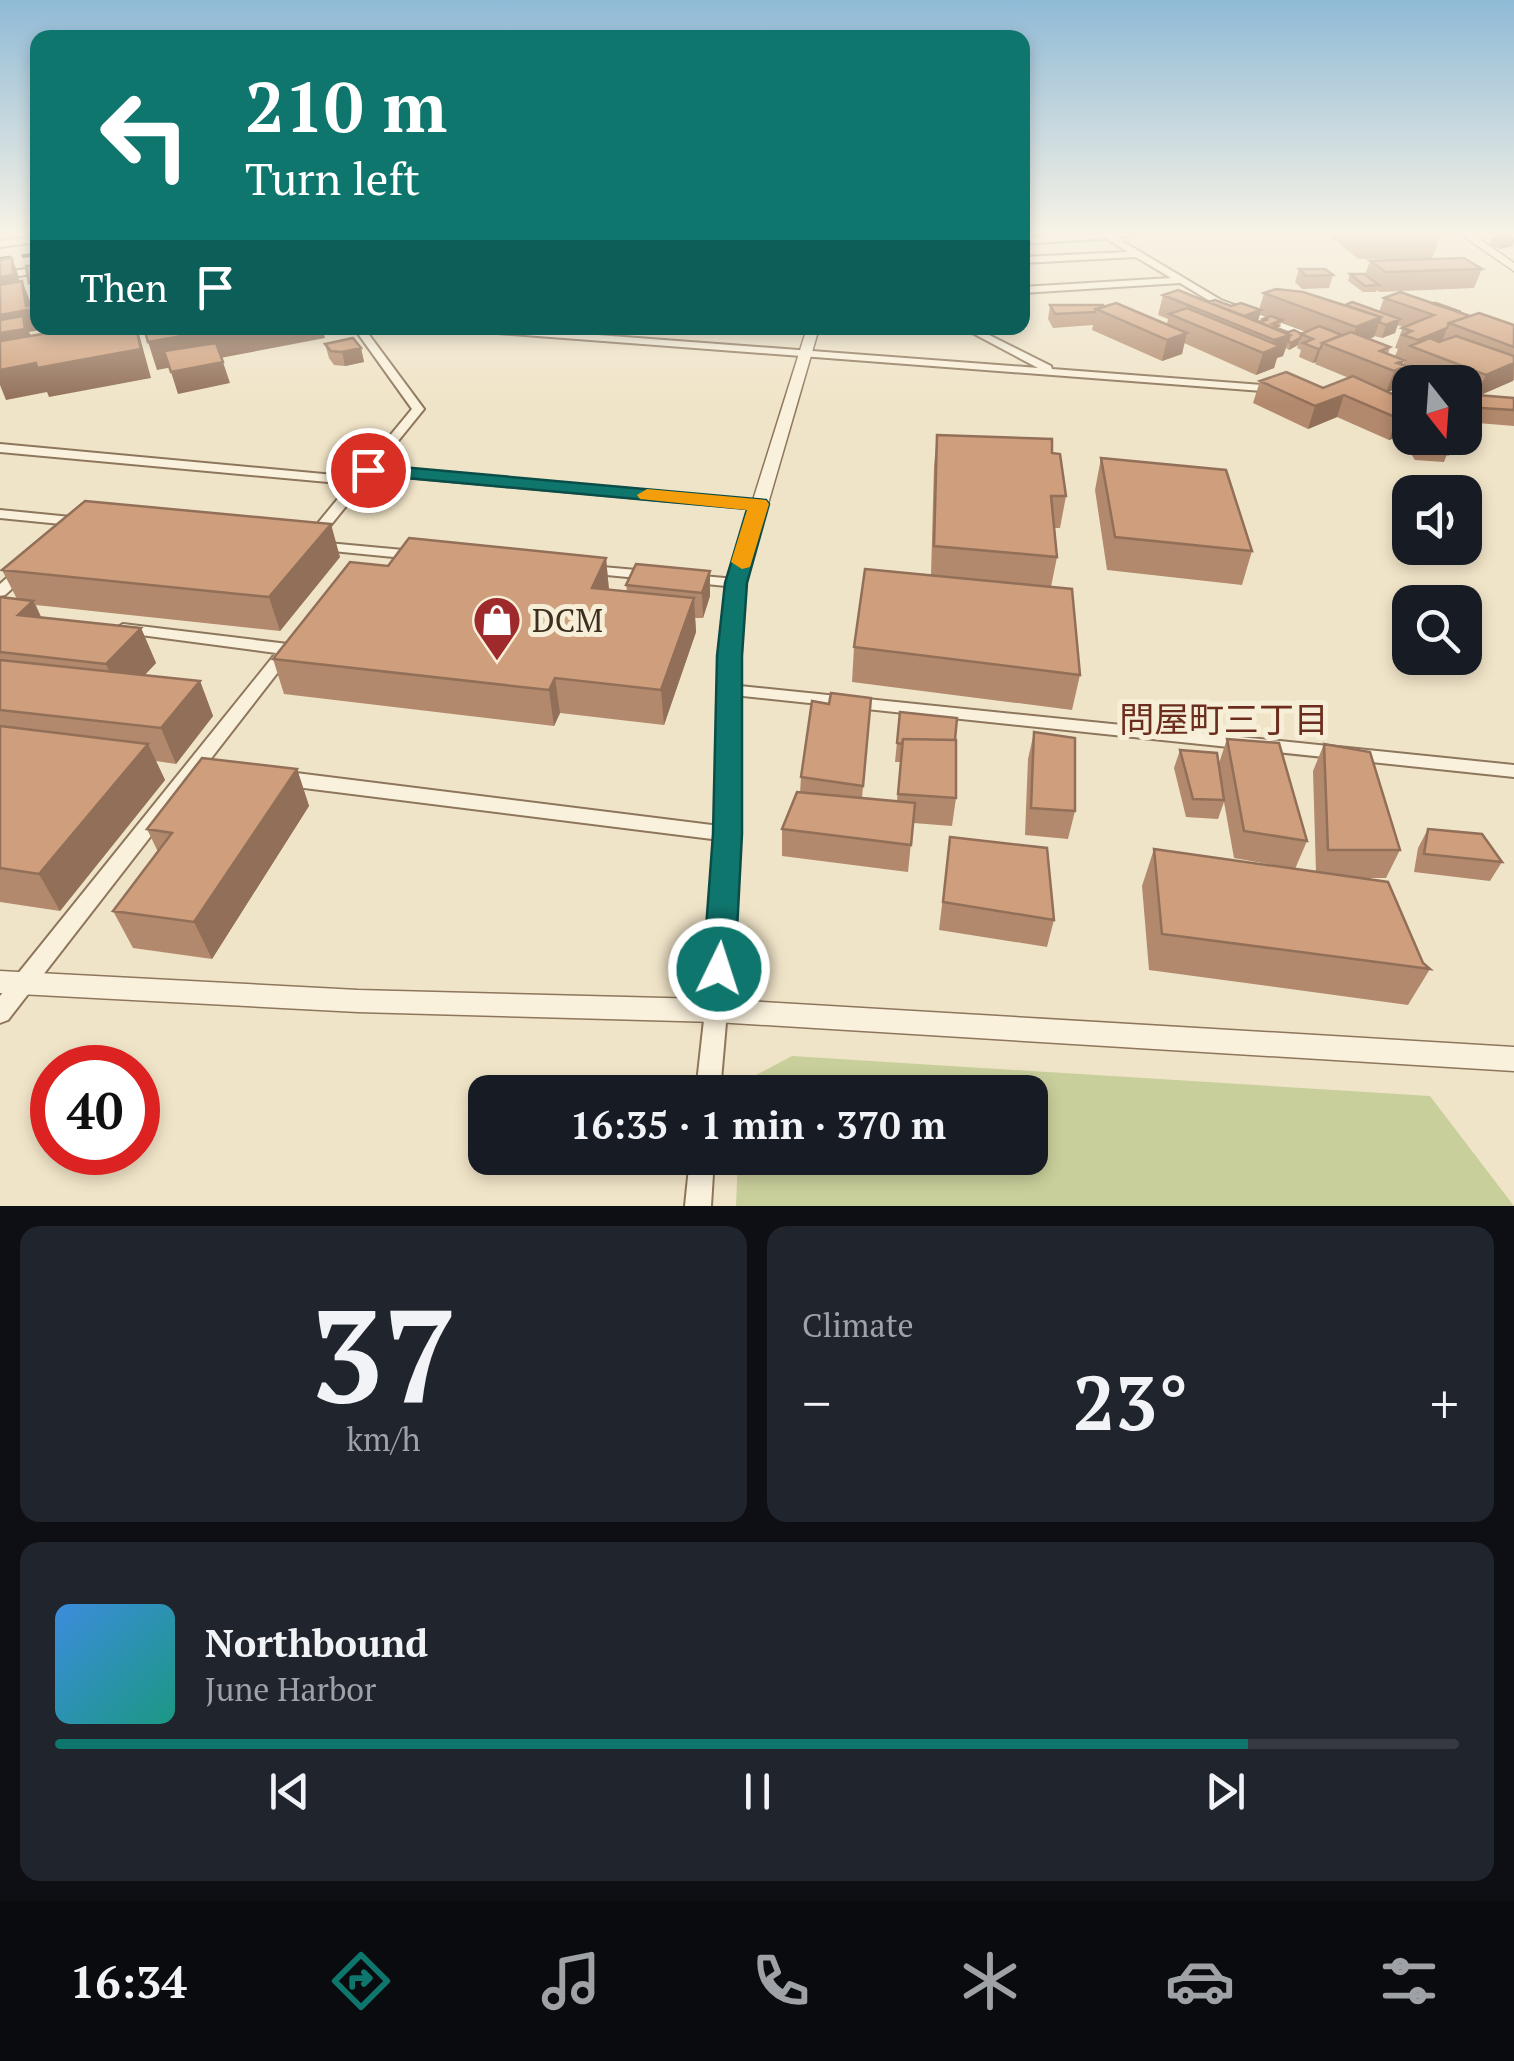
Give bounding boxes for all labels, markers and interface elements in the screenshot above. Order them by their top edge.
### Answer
text: 210 m [245,59,447,152]
icon: left [80,70,210,200]
text: Turn left [245,148,420,208]
icon: arrive [188,260,243,315]
text: Then [80,263,168,313]
north arrow [1392,365,1482,455]
map controls [1392,365,1482,675]
pin [326,428,411,513]
icon: arrive [341,443,396,498]
button: sound [1392,475,1482,565]
button: search [1392,585,1482,675]
shop icon: DCM [471,594,523,662]
place label: DCM [532,599,603,641]
district label: 問屋町三丁目 [1119,696,1329,742]
position arrow [667,917,771,1021]
speed limit sign: 40 [30,1045,160,1175]
text: 16:35 · 1 min · 370 m [570,1100,946,1150]
text: 37 [310,1267,457,1439]
text: Climate [802,1304,914,1346]
text: 23° [1073,1352,1188,1451]
text: − [802,1366,831,1439]
text: + [1430,1366,1459,1439]
text: km/h [347,1418,420,1460]
text: Northbound [205,1618,428,1668]
text: June Harbor [205,1668,376,1710]
icon: previous [262,1764,317,1819]
icon: pause [730,1764,785,1819]
icon: next [1198,1764,1253,1819]
icon: directions [326,1946,396,2016]
icon: music [536,1946,606,2016]
icon: phone [746,1946,816,2016]
icon: climate [955,1946,1025,2016]
icon: car [1165,1946,1235,2016]
icon: filters [1374,1946,1444,2016]
text: 16:34 [70,1951,187,2011]

